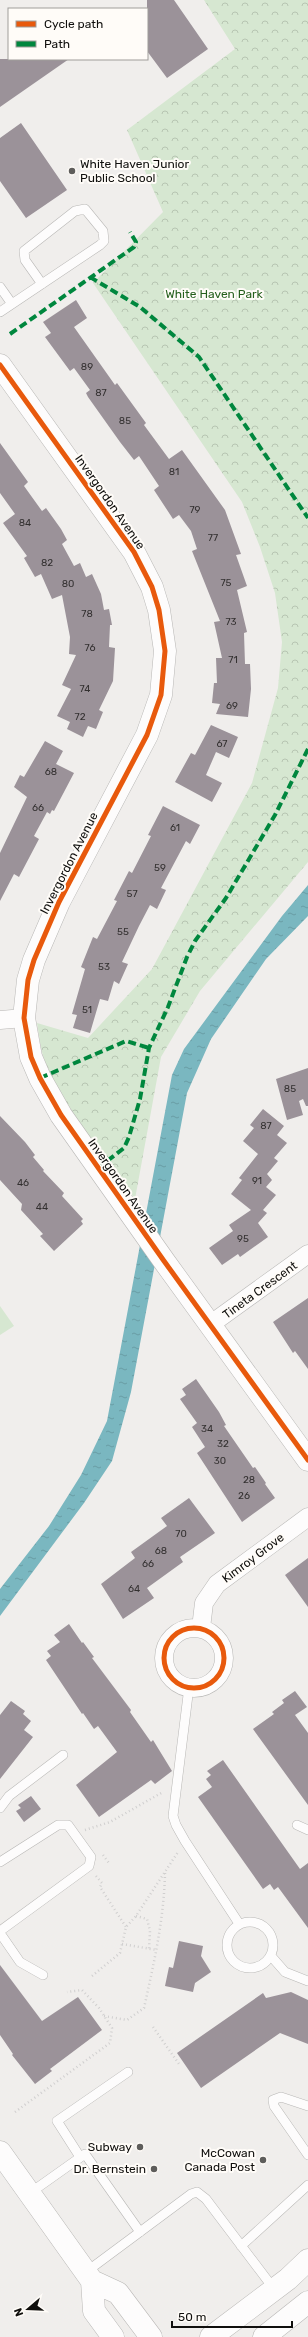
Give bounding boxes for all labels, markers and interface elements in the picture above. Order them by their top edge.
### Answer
legend [8,8,148,60]
text: Cycle path [44,17,103,31]
text: Path [44,37,70,51]
place label: White Haven Junior Public School [80,157,189,185]
marker: White Haven Junior Public School [67,166,77,176]
park label: White Haven Park [165,287,264,301]
house number: 89 [81,361,93,373]
house number: 87 [95,387,107,399]
house number: 85 [119,415,131,427]
street label: Invergordon Avenue [72,452,148,552]
house number: 81 [169,466,179,478]
house number: 79 [189,504,201,516]
house number: 84 [19,517,31,529]
house number: 77 [208,532,218,544]
house number: 82 [41,557,53,569]
house number: 75 [220,577,232,589]
house number: 80 [62,578,74,590]
house number: 78 [81,608,93,620]
house number: 73 [225,616,237,628]
house number: 76 [85,642,95,654]
house number: 71 [228,654,238,666]
house number: 74 [80,683,91,695]
house number: 69 [226,700,238,712]
house number: 72 [75,711,86,723]
house number: 67 [217,738,227,750]
house number: 68 [45,766,57,778]
house number: 66 [32,802,44,814]
street label: Invergordon Avenue [37,810,101,916]
house number: 61 [170,822,180,834]
house number: 59 [154,862,166,874]
house number: 57 [126,888,138,900]
house number: 55 [117,926,129,938]
house number: 53 [98,961,110,973]
house number: 51 [82,1004,92,1016]
house number: 85 [284,1083,296,1095]
house number: 87 [260,1120,272,1132]
street label: Invergordon Avenue [85,1136,161,1236]
house number: 91 [252,1175,262,1187]
house number: 46 [17,1177,29,1189]
house number: 44 [36,1201,48,1213]
house number: 95 [237,1233,249,1245]
street label: Tineta Crescent [220,1258,300,1322]
house number: 34 [201,1423,213,1435]
house number: 32 [217,1438,229,1450]
house number: 30 [214,1455,226,1467]
house number: 28 [243,1474,255,1486]
house number: 26 [238,1490,250,1502]
house number: 70 [175,1528,187,1540]
street label: Kimroy Grove [219,1530,287,1586]
house number: 68 [155,1545,167,1557]
house number: 66 [142,1558,154,1570]
house number: 64 [128,1583,140,1595]
place label: Subway [88,2140,132,2154]
marker: Subway [135,2142,145,2152]
place label: McCowan Canada Post [184,2146,255,2174]
marker: McCowan Canada Post [258,2155,268,2165]
place label: Dr. Bernstein [74,2162,146,2176]
marker: Dr. Bernstein [149,2164,159,2174]
north arrow [8,2289,48,2329]
scale bar [172,2303,292,2329]
text: N [12,2306,26,2318]
text: 50 m [178,2310,206,2324]

